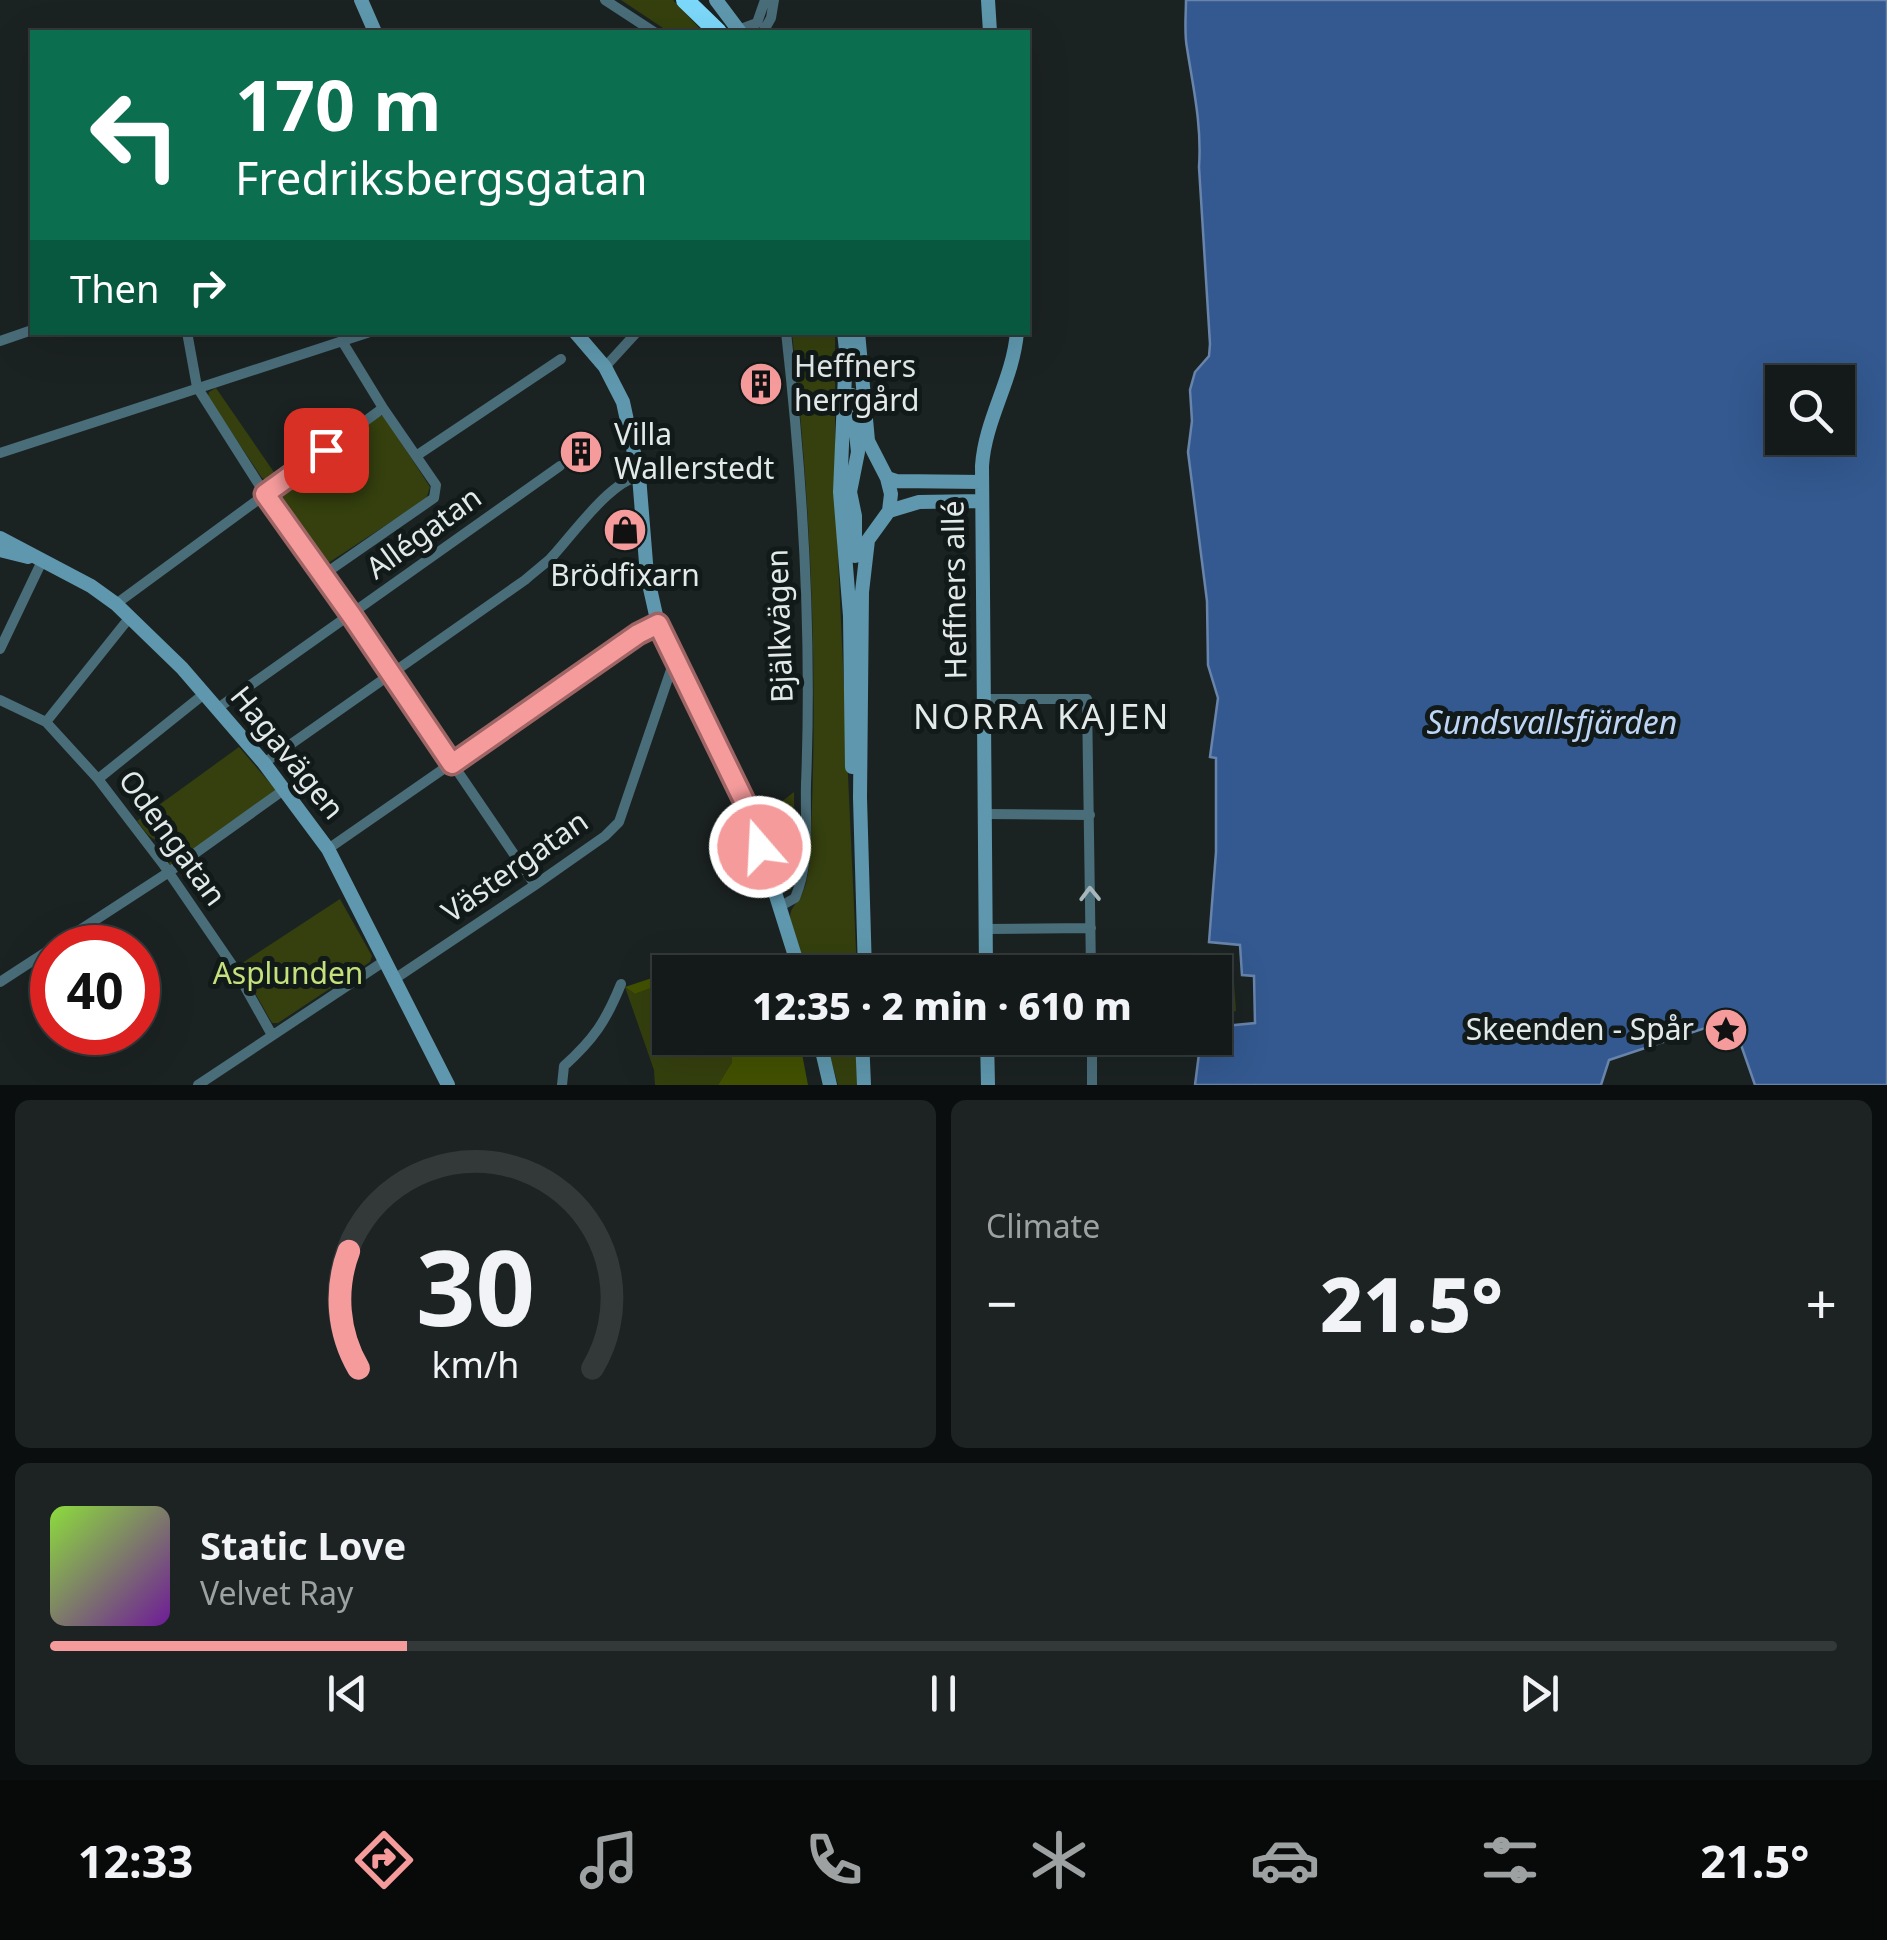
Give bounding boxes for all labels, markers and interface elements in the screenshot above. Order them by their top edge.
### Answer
text: 170 m [235,56,442,152]
icon: left [70,70,200,200]
text: Fredriksbergsgatan [235,147,648,208]
icon: right [180,260,235,315]
text: Then [70,262,160,314]
place label: Heffners herrgård [794,345,919,420]
building icon: Heffners herrgård [738,361,784,407]
map controls [1765,365,1855,455]
button: search [1765,365,1855,455]
pin [284,408,369,493]
place label: Villa Wallerstedt [614,413,774,488]
icon: arrive [299,423,354,478]
building icon: Villa Wallerstedt [558,429,604,475]
street label: Allégatan [357,476,489,587]
street label: Heffners allé [931,500,976,680]
shop icon: Brödfixarn [602,507,648,553]
street label: Bjälkvägen [755,548,802,704]
place label: Brödfixarn [550,554,700,595]
street label: Hagavägen [222,677,355,827]
district label: NORRA KAJEN [913,692,1171,739]
water label: Sundsvallsfjärden [1427,700,1677,743]
street label: Odengatan [110,761,236,913]
position arrow [708,795,812,899]
street label: Västergatan [433,800,595,931]
one-way arrow [1080,885,1101,901]
speed limit sign: 40 [30,925,160,1055]
park label: Asplunden [213,952,363,993]
text: 12:35 · 2 min · 610 m [752,979,1132,1031]
place icon: Skeenden - Spår [1703,1007,1749,1053]
place label: Skeenden - Spår [1466,1008,1694,1049]
text: Climate [986,1204,1100,1247]
text: 30 [416,1215,535,1356]
text: 21.5° [1320,1252,1503,1354]
text: − [986,1265,1017,1340]
text: + [1806,1265,1837,1340]
text: km/h [432,1340,519,1388]
text: Static Love [200,1519,406,1571]
text: Velvet Ray [200,1571,353,1614]
icon: previous [320,1666,375,1721]
icon: pause [916,1666,971,1721]
icon: next [1512,1666,1567,1721]
icon: directions [349,1825,419,1895]
icon: music [574,1825,644,1895]
icon: phone [799,1825,869,1895]
icon: climate [1024,1825,1094,1895]
icon: car [1250,1825,1320,1895]
icon: filters [1475,1825,1545,1895]
text: 12:33 [78,1830,193,1891]
text: 21.5° [1700,1830,1809,1891]

